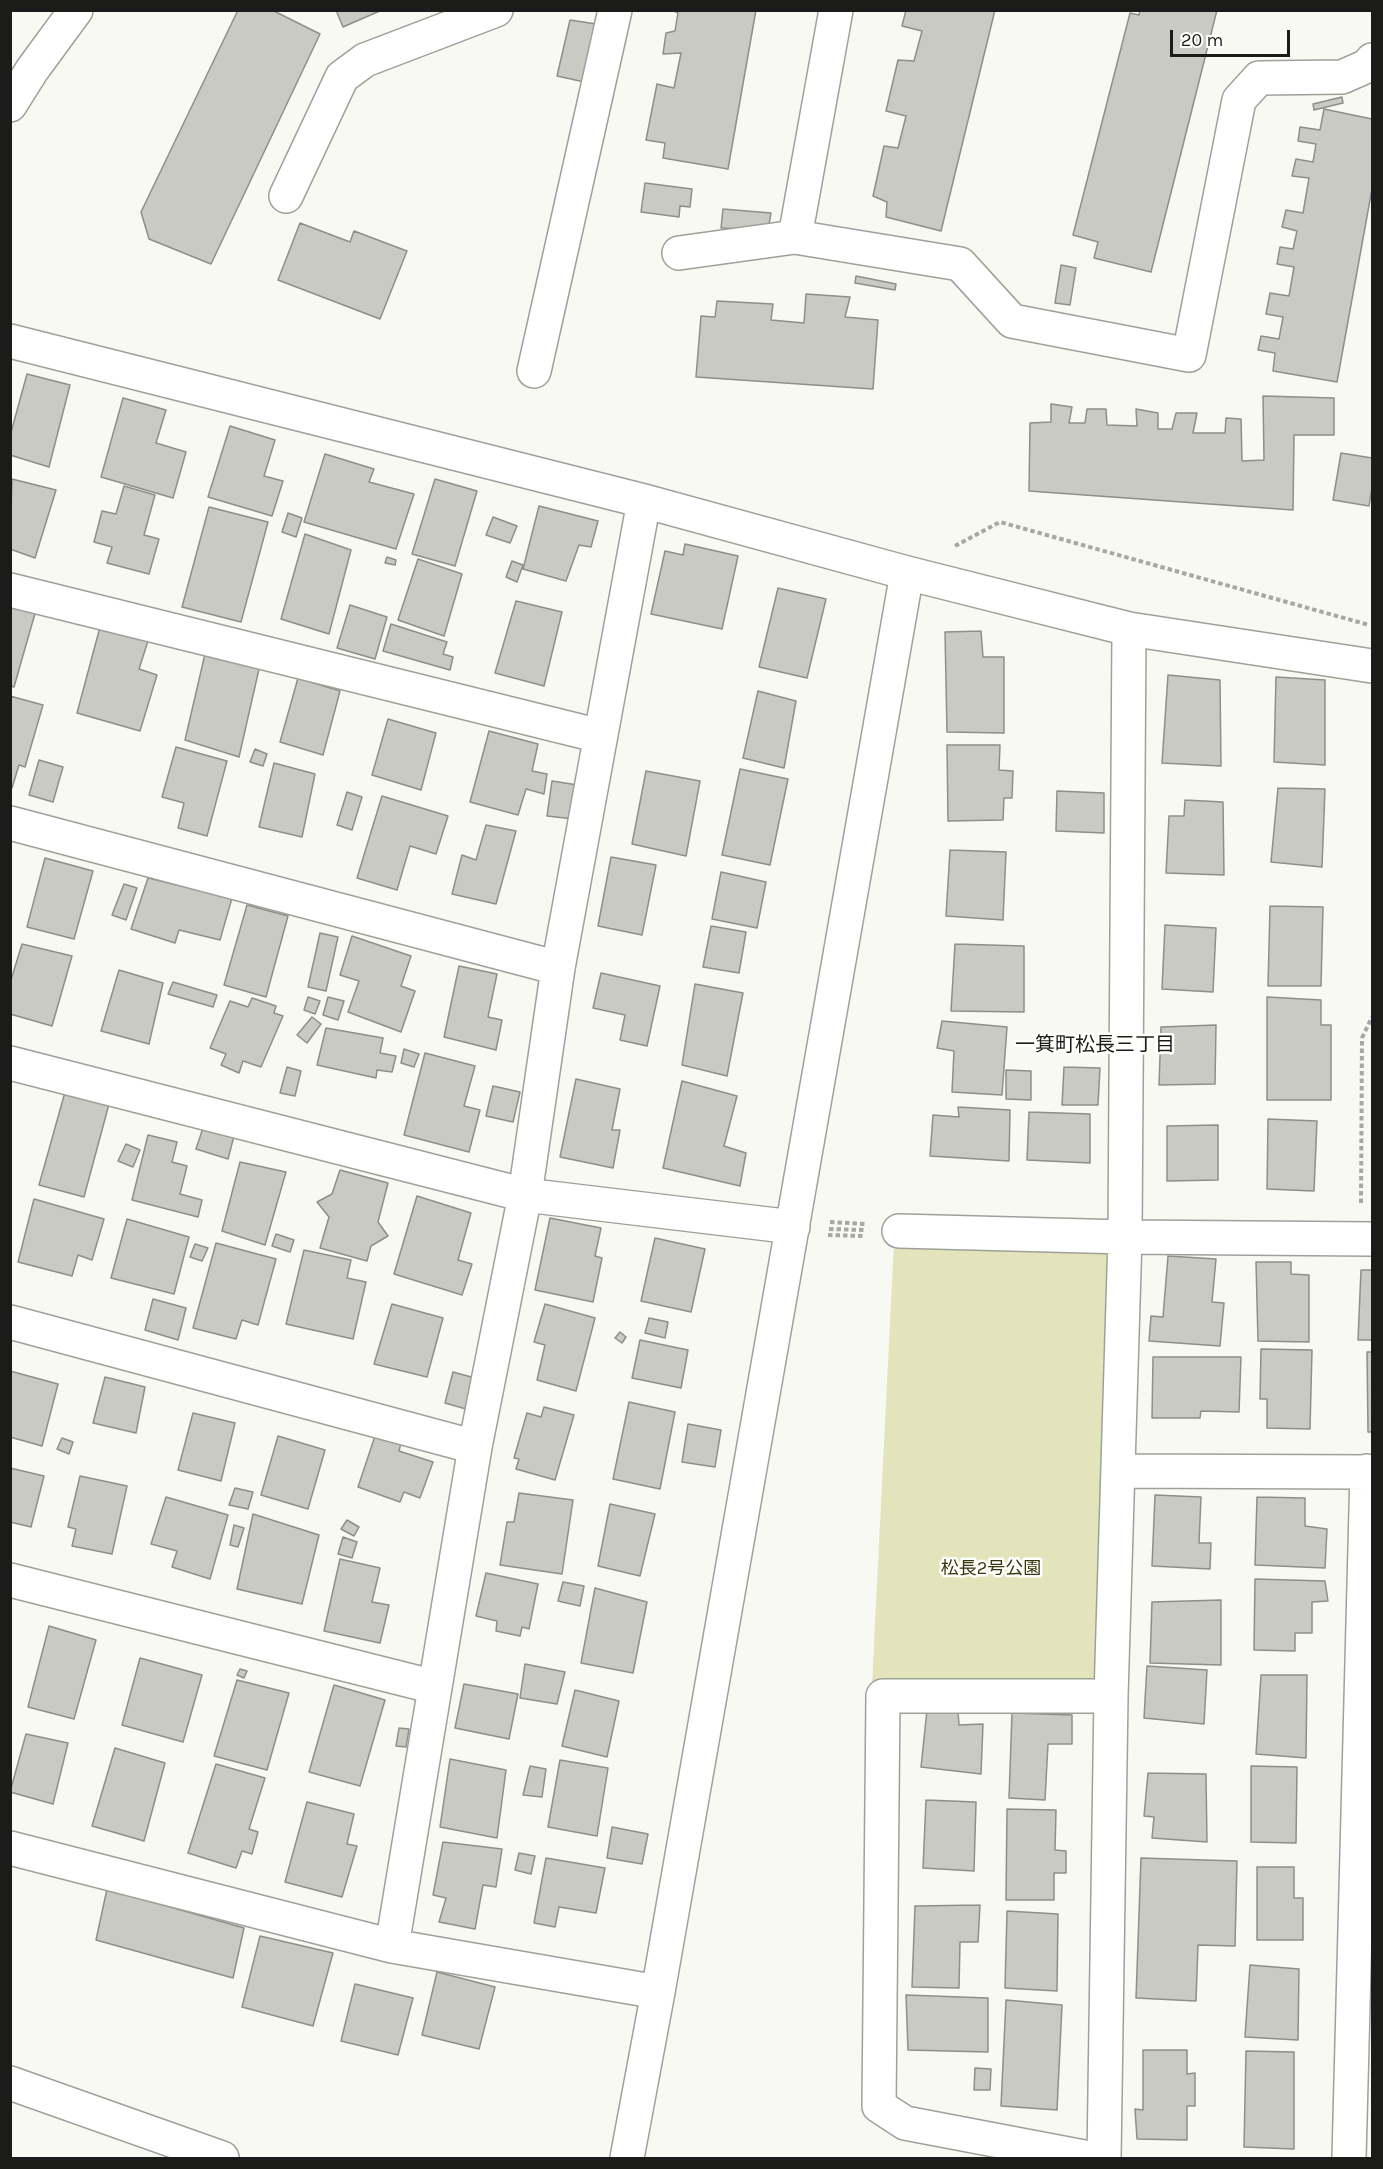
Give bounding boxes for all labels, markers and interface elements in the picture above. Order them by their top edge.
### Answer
scale bar [1173,18,1293,56]
text: 20 m [1181,29,1223,51]
district label: 一箕町松長三丁目 [1015,1033,1175,1057]
park label: 松長2号公園 [941,1558,1041,1580]

